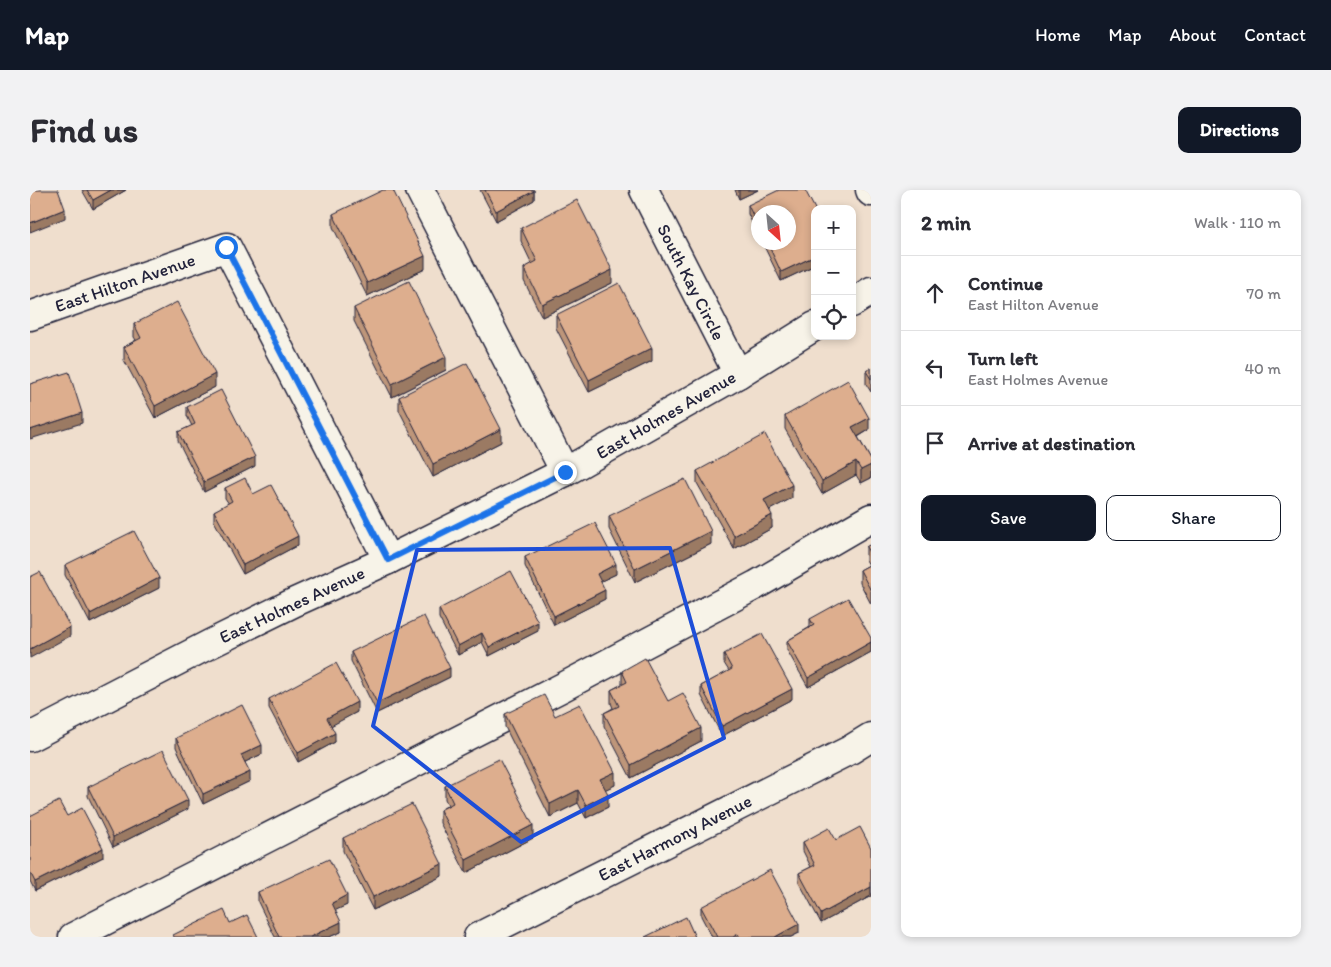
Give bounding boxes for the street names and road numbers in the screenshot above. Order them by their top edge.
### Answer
street label: South Kay Circle [652,220,730,344]
street label: East Hilton Avenue [52,249,198,317]
street label: East Holmes Avenue [592,366,740,464]
street label: East Holmes Avenue [216,562,368,648]
street label: East Harmony Avenue [595,790,755,886]

